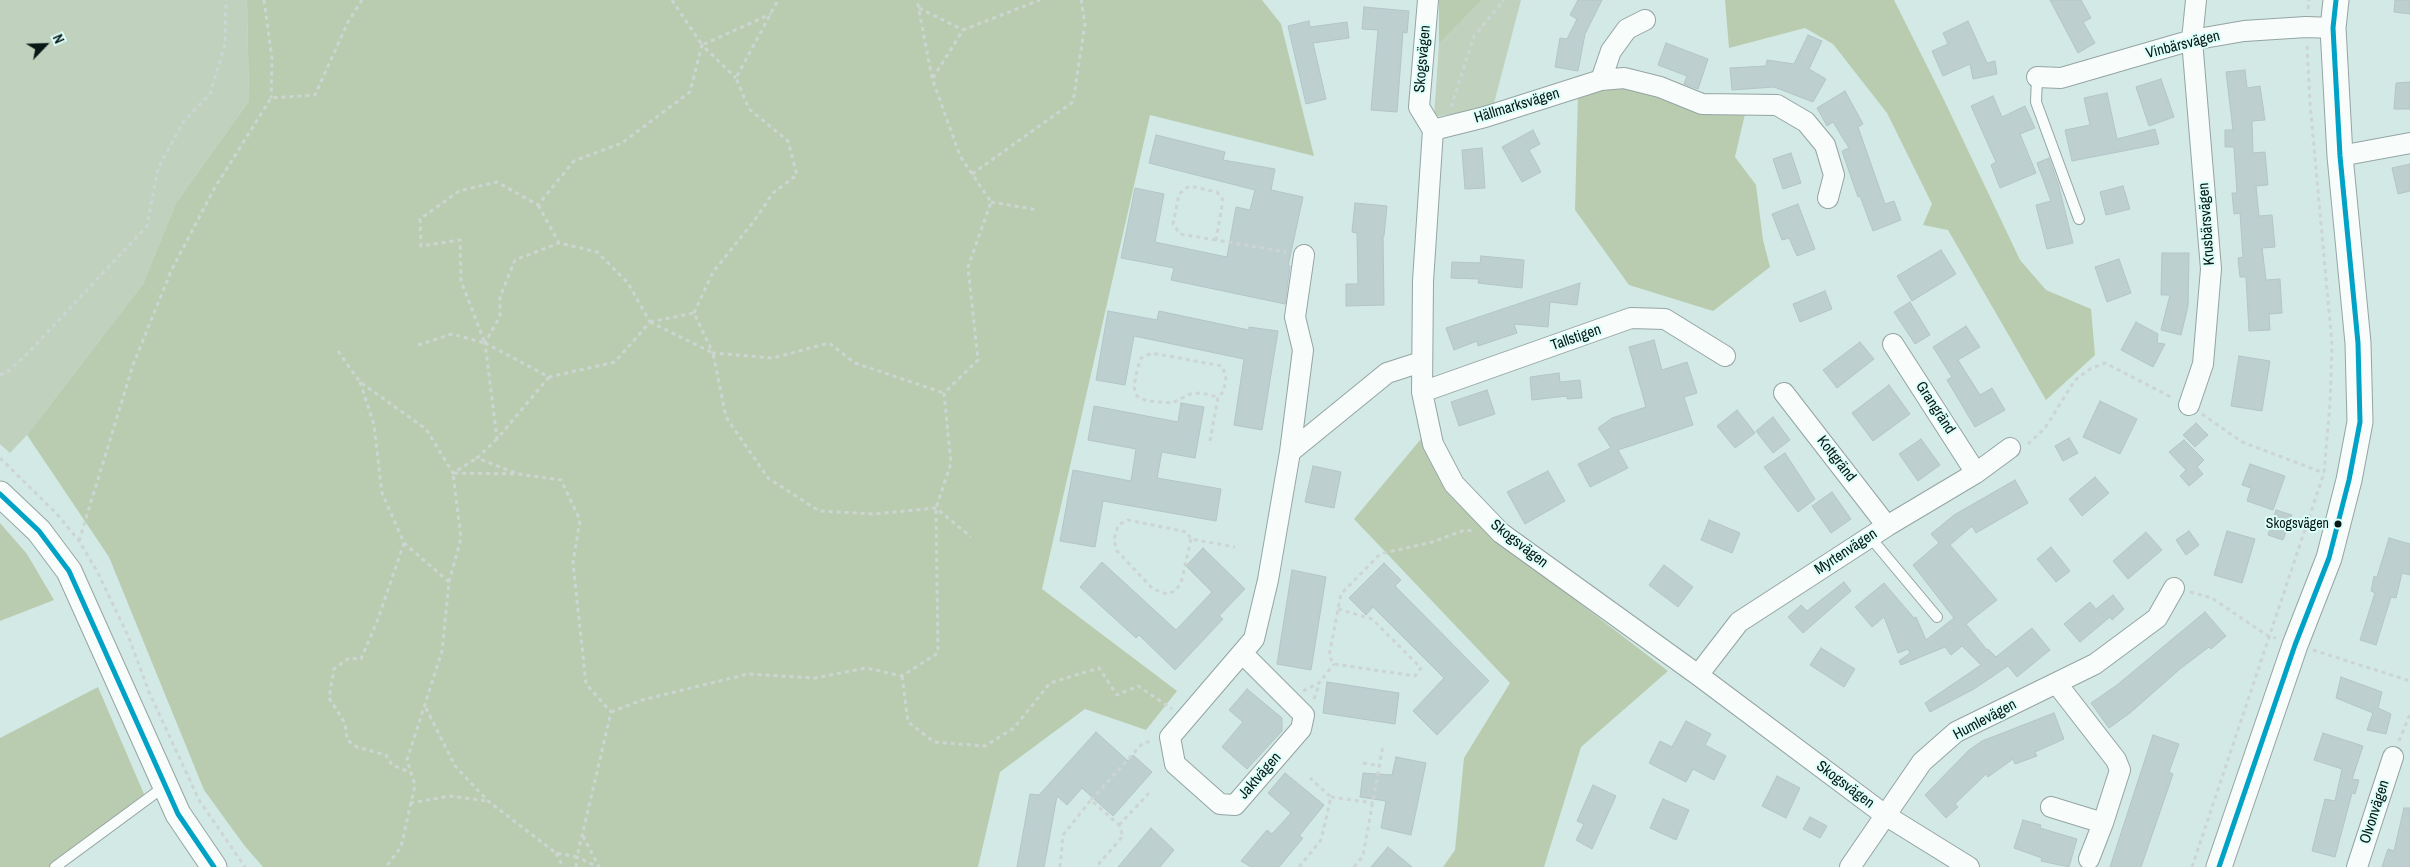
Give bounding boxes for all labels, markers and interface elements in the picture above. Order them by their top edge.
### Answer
north arrow [20,20,70,70]
street label: Skogsvägen [1411,24,1435,94]
street label: Vinbärsvägen [2144,27,2222,63]
text: N [49,31,69,46]
street label: Hällmarksvägen [1472,85,1562,127]
street label: Krusbärsvägen [2195,182,2219,266]
street label: Tallstigen [1548,321,1604,355]
street label: Grangränd [1911,378,1959,438]
street label: Kottgränd [1812,432,1860,486]
street label: Skogsvägen [1487,516,1551,572]
place label: Skogsvägen [2266,516,2329,532]
marker: Skogsvägen [2333,519,2343,529]
street label: Myrtenvägen [1811,525,1881,579]
street label: Humlevägen [1950,696,2020,744]
street label: Jaktvägen [1235,749,1285,803]
street label: Skogsvägen [1813,757,1877,813]
street label: Olvonvägen [2356,778,2394,846]

